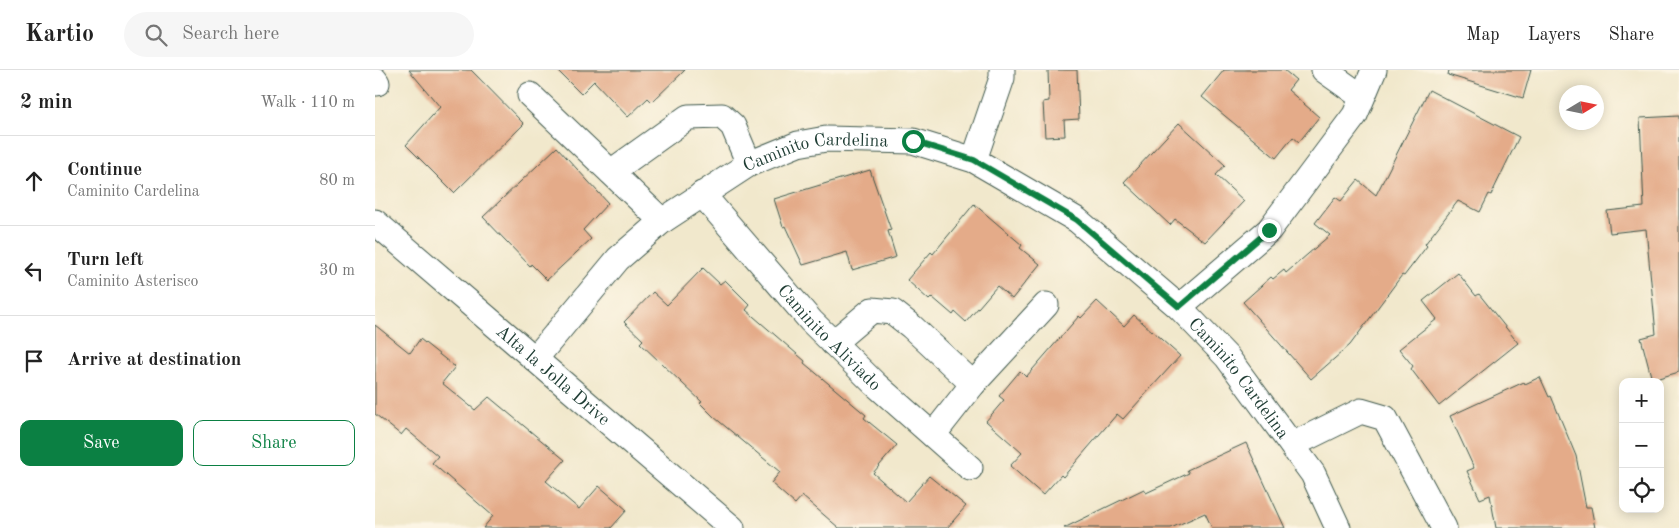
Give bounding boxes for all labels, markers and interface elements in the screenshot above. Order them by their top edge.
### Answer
search box [124,12,474,57]
icon: search [142,21,170,49]
text: Kartio [25,23,94,47]
text: Search here [182,25,279,44]
text: Map [1466,26,1500,44]
text: Layers [1528,26,1580,44]
text: Share [1608,26,1654,44]
north arrow [1559,85,1604,130]
text: 2 min [20,92,73,113]
text: Walk · 110 m [260,95,355,111]
route start [902,130,925,153]
street label: Caminito Cardelina [741,131,889,175]
text: Continue [67,161,142,180]
icon: ahead [20,167,48,195]
text: 80 m [319,173,355,189]
text: Caminito Cardelina [67,184,200,200]
route end [1258,219,1281,242]
text: Turn left [67,251,144,270]
icon: left [20,257,48,285]
text: 30 m [319,263,355,279]
text: Caminito Asterisco [67,274,199,290]
street label: Caminito Aliviado [774,281,884,395]
street label: Caminito Cardelina [1185,315,1292,443]
street label: Alta la Jolla Drive [492,322,613,429]
icon: arrive [20,347,48,375]
text: Arrive at destination [67,351,241,370]
map controls [1619,378,1664,513]
button: + [1619,378,1664,423]
button: Save [20,420,183,466]
button: Share [193,420,355,466]
button: − [1619,423,1664,468]
button: locate [1619,468,1664,513]

